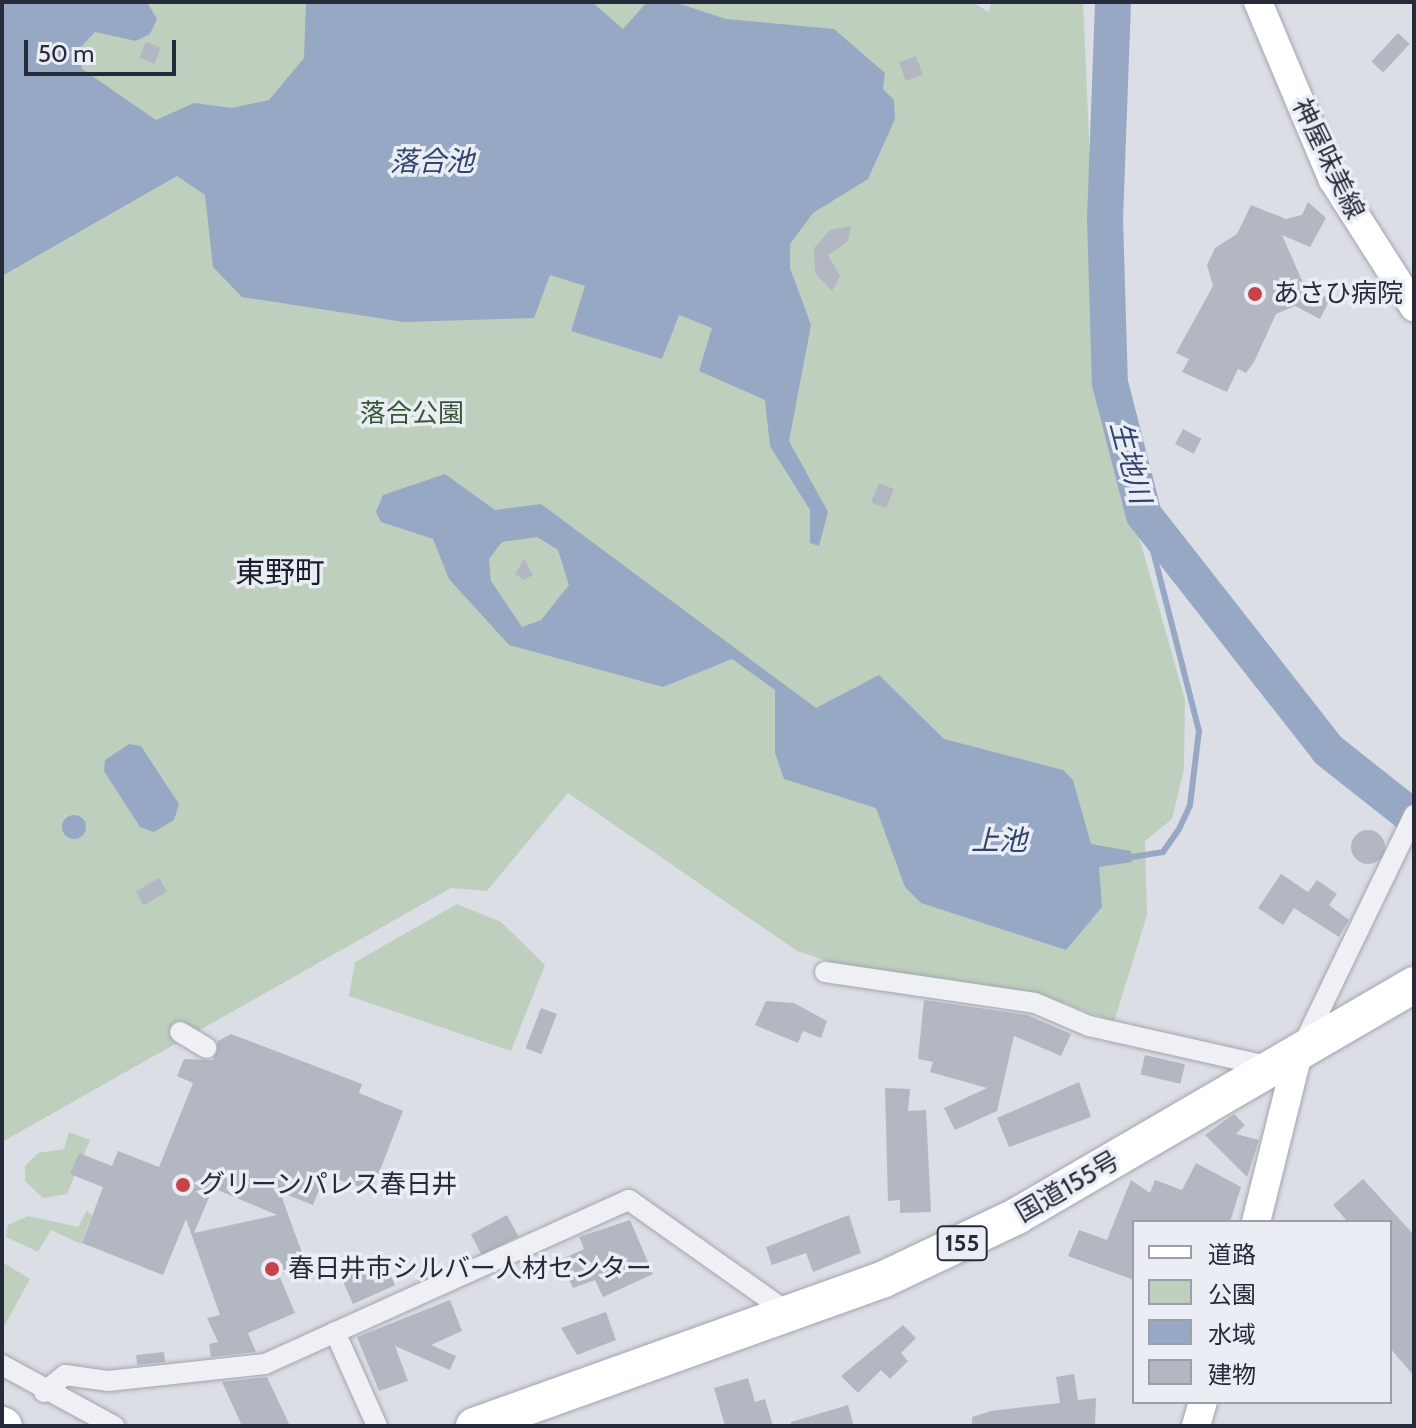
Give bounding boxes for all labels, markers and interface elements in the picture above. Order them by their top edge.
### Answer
scale bar [28,24,180,74]
text: 50 m [38,39,94,68]
street label: 神屋味美線 [1285,94,1371,224]
water label: 落合池 [390,144,474,178]
place label: あさひ病院 [1273,278,1403,310]
marker: あさひ病院 [1244,283,1266,305]
park label: 落合公園 [360,398,464,430]
water label: 生地川 [1104,417,1158,507]
district label: 東野町 [235,555,325,591]
water label: 上池 [971,823,1027,857]
street label: 国道155号 [1011,1145,1125,1229]
place label: グリーンパレス春日井 [199,1169,459,1201]
marker: グリーンパレス春日井 [174,1176,192,1194]
legend [1132,1220,1392,1404]
road number: 155 [936,1223,988,1263]
text: 道路 [1208,1240,1256,1269]
place label: 春日井市シルバー人材センター [288,1253,652,1285]
marker: 春日井市シルバー人材センター [263,1260,281,1278]
text: 公園 [1208,1280,1256,1309]
text: 水域 [1208,1320,1256,1349]
text: 建物 [1208,1360,1256,1389]

